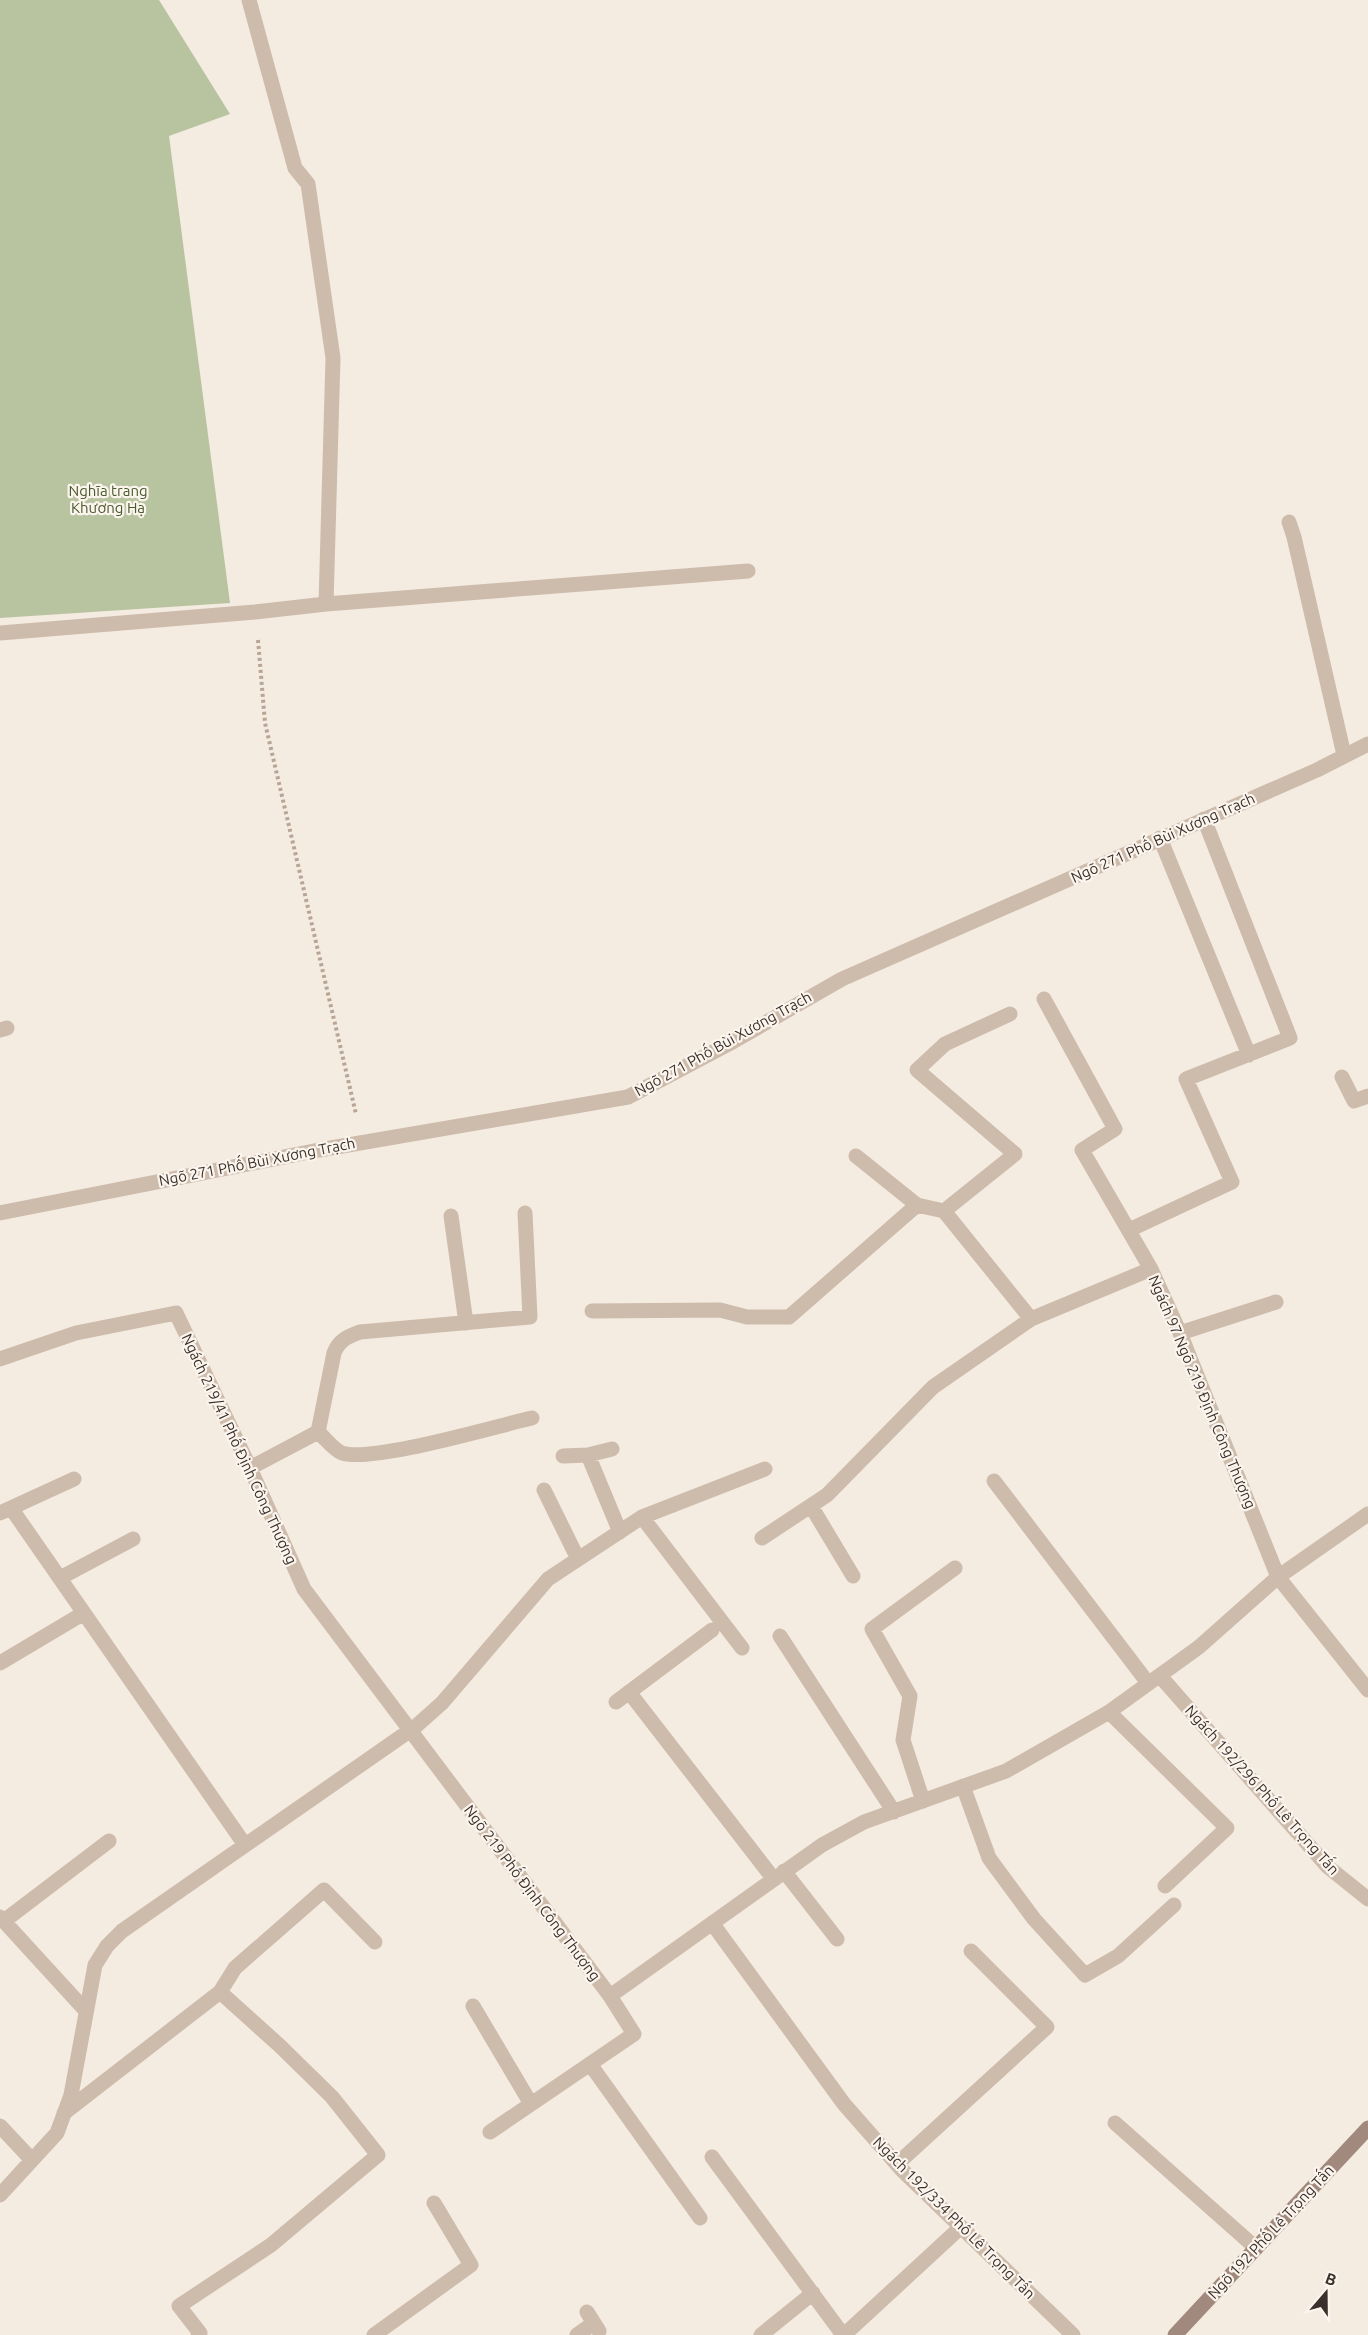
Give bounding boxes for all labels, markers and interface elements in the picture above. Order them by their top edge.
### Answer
park label: Nghĩa trang Khương Hạ [68,482,148,516]
street label: Ngõ 271 Phố Bùi Xương Trạch [1068,788,1257,886]
street label: Ngõ 271 Phố Bùi Xương Trạch [631,986,814,1099]
street label: Ngõ 271 Phố Bùi Xương Trạch [157,1132,356,1189]
street label: Ngách 97 Ngõ 219 Định Công Thượng [1145,1272,1260,1511]
street label: Ngách 219/41 Phố Định Công Thượng [178,1330,302,1567]
street label: Ngách 192/296 Phố Lê Trọng Tấn [1182,1700,1344,1878]
street label: Ngõ 219 Phố Định Công Thượng [461,1801,605,1984]
street label: Ngách 192/334 Phố Lê Trọng Tấn [870,2132,1040,2302]
street label: Ngõ 192 Phố Lê Trọng Tấn [1203,2160,1337,2302]
north arrow [1296,2263,1356,2323]
text: B [1323,2269,1339,2289]

